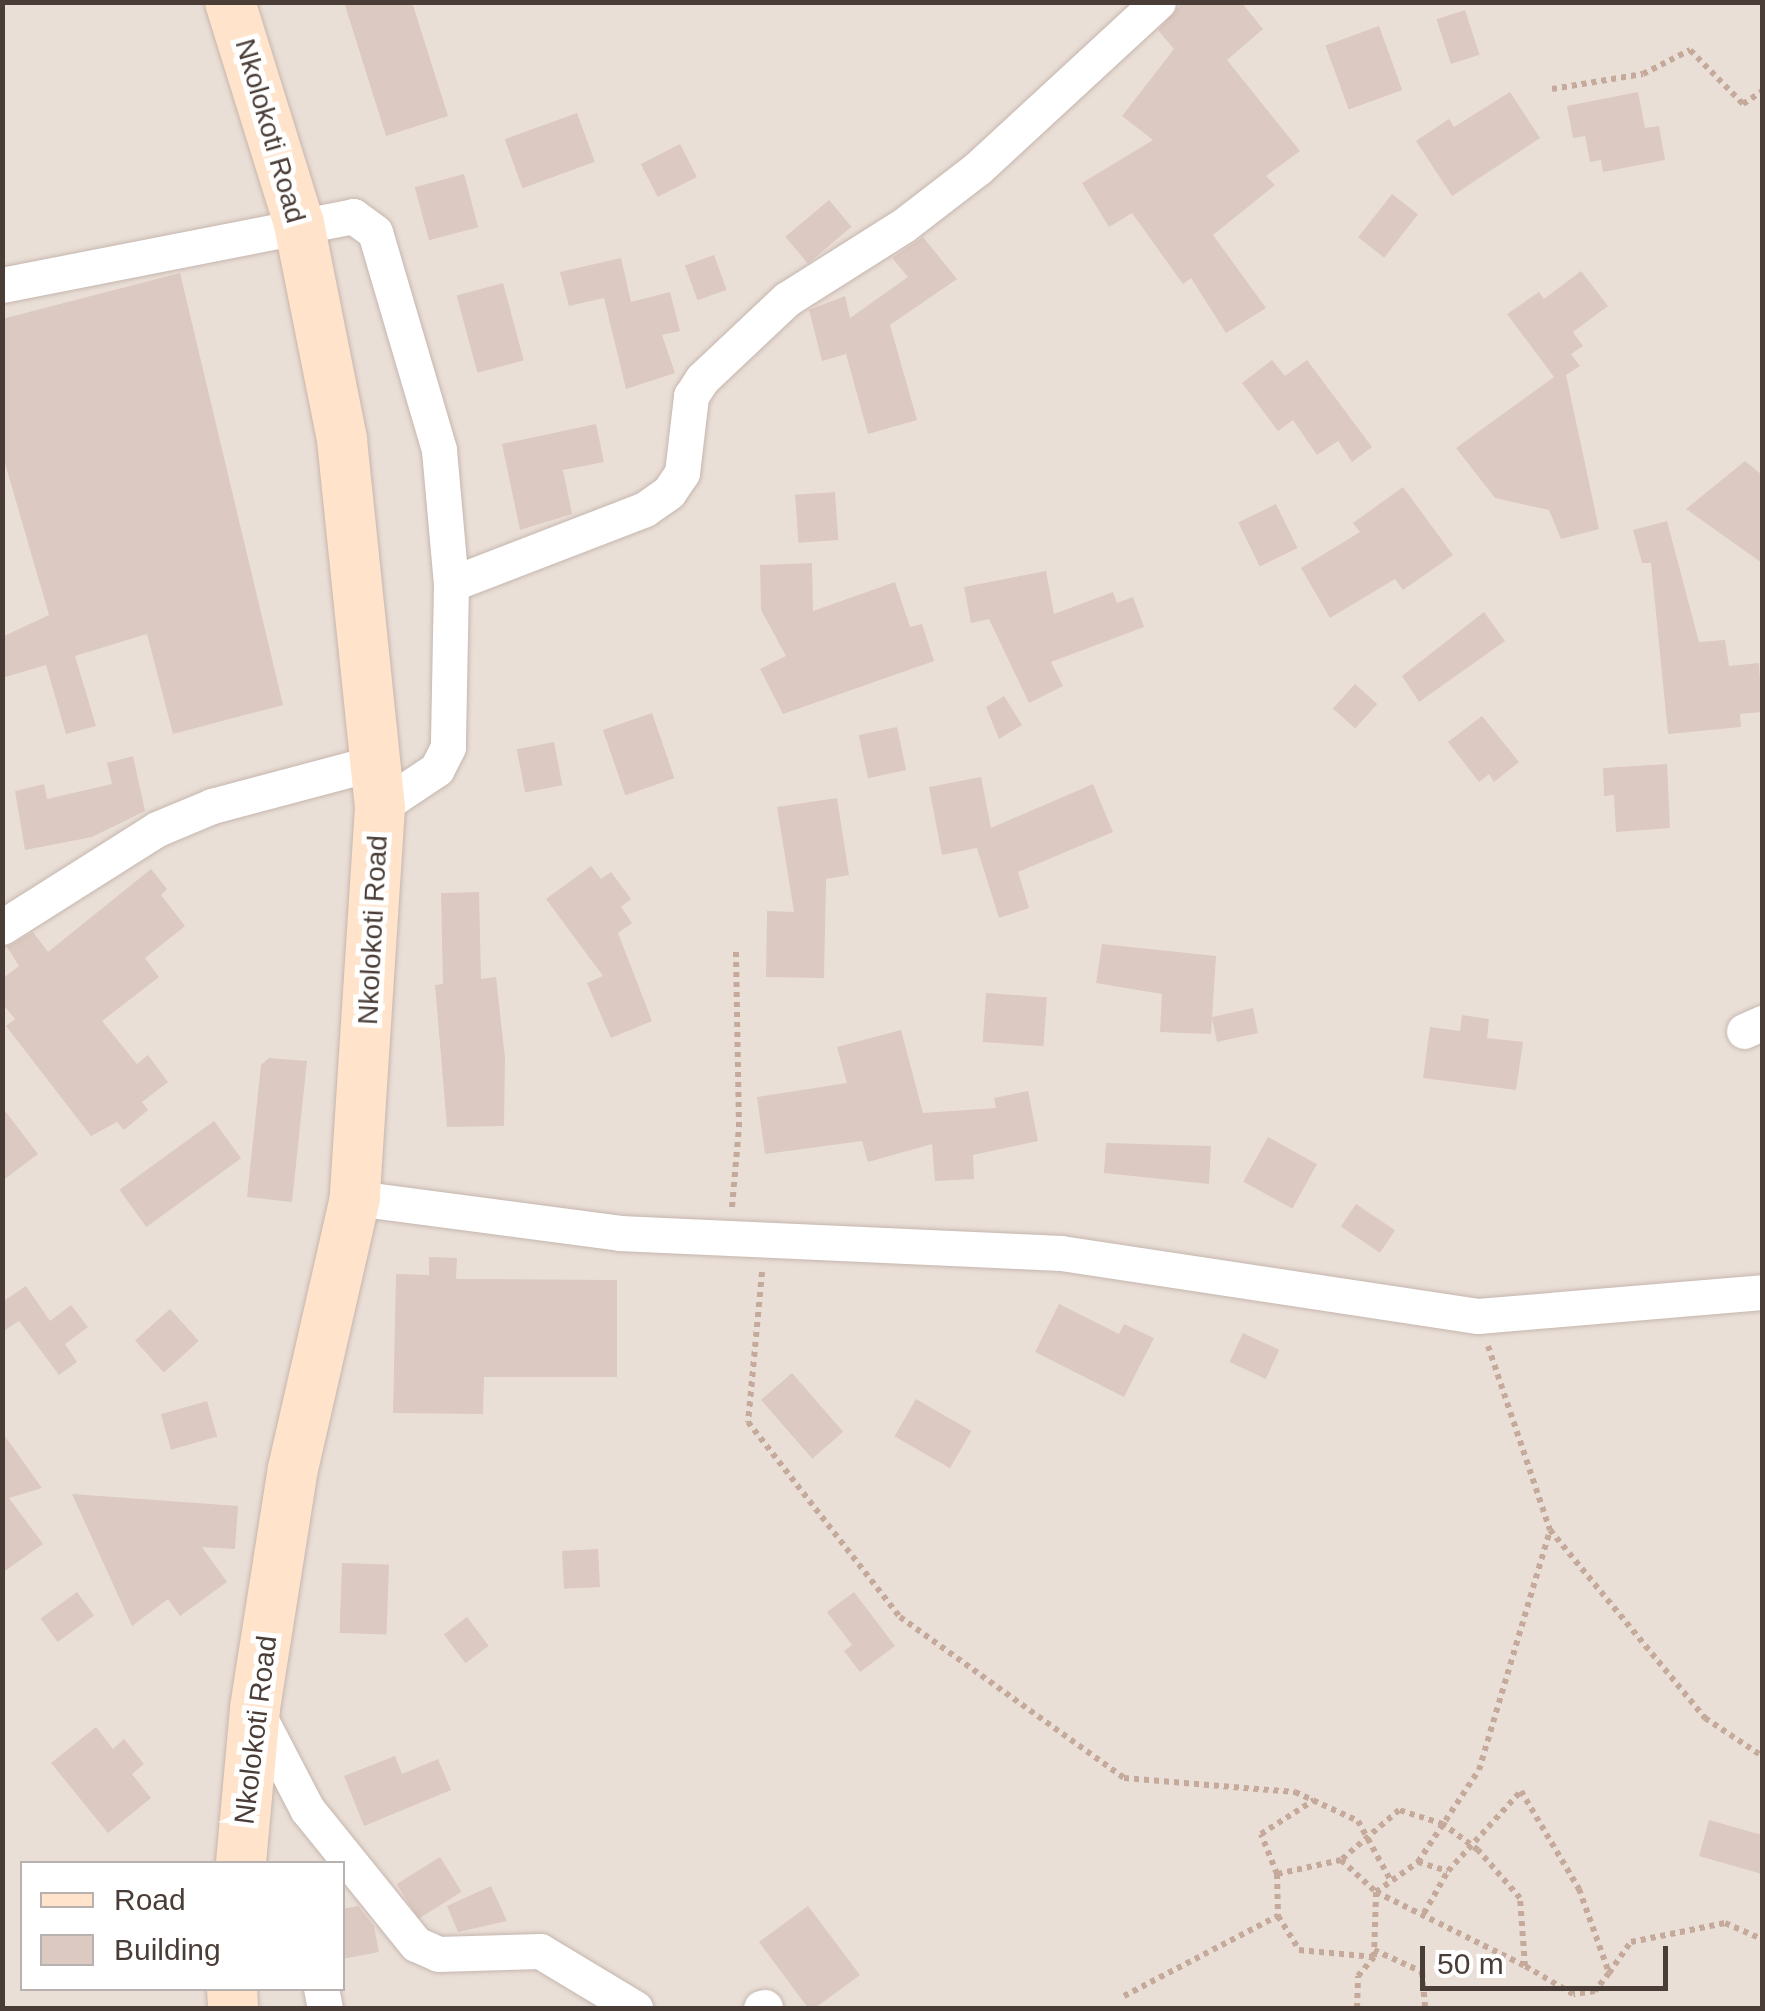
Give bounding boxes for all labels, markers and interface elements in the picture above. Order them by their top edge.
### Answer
street label: Nkolokoti Road [228,35,312,227]
street label: Nkolokoti Road [351,834,395,1026]
street label: Nkolokoti Road [228,1634,284,1826]
legend [20,1861,345,1991]
text: Road [114,1883,186,1916]
scale bar [1425,1926,1672,1988]
text: Building [114,1933,221,1966]
text: 50 m [1437,1947,1504,1980]

